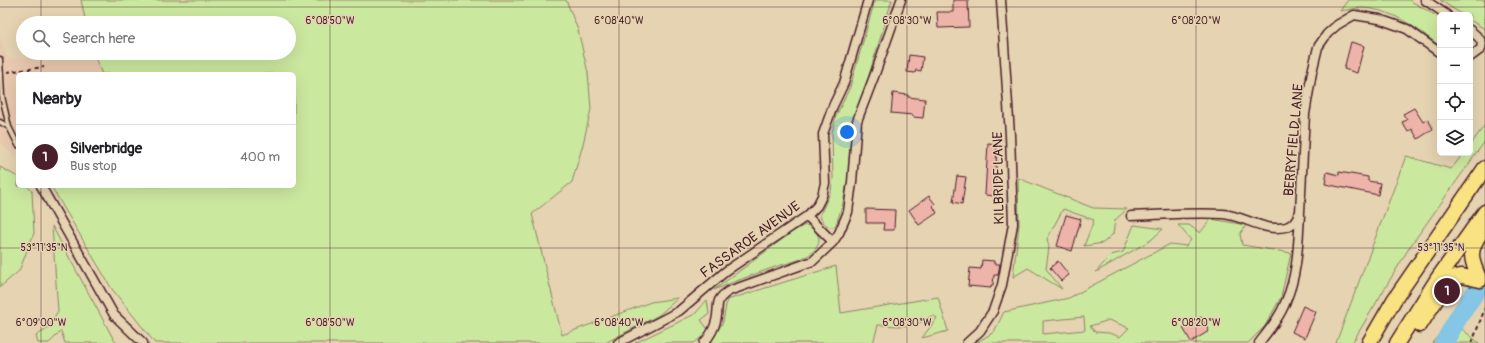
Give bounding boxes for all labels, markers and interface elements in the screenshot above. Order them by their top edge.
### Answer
map controls [1437,12,1473,156]
button: + [1437,12,1473,48]
text: 6°08'50"W [306,15,355,27]
text: 6°08'40"W [594,15,644,27]
text: 6°08'30"W [882,15,932,27]
text: 6°08'20"W [1171,15,1221,27]
search box [16,16,296,60]
icon: search [30,27,52,49]
text: Search here [62,29,135,48]
button: − [1437,48,1473,84]
street label: BERRYFIELD LANE [1280,83,1307,197]
button: locate [1437,84,1473,120]
text: Nearby [32,88,81,109]
button: layers [1437,120,1473,156]
your location [837,122,857,142]
street label: KILBRIDE LANE [989,131,1008,225]
text: Silverbridge [70,139,142,158]
text: 1 [42,149,48,165]
text: 400 m [240,149,280,165]
text: Bus stop [70,158,117,174]
street label: FASSAROE AVENUE [697,197,804,281]
text: 53°11'35"N [21,242,68,254]
text: 53°11'35"N [1418,242,1465,254]
pin: 1 [1434,276,1460,306]
text: 6°09'00"W [16,317,67,329]
text: 6°08'50"W [306,317,355,329]
text: 6°08'40"W [594,317,644,329]
text: 6°08'30"W [882,317,932,329]
text: 6°08'20"W [1171,317,1221,329]

